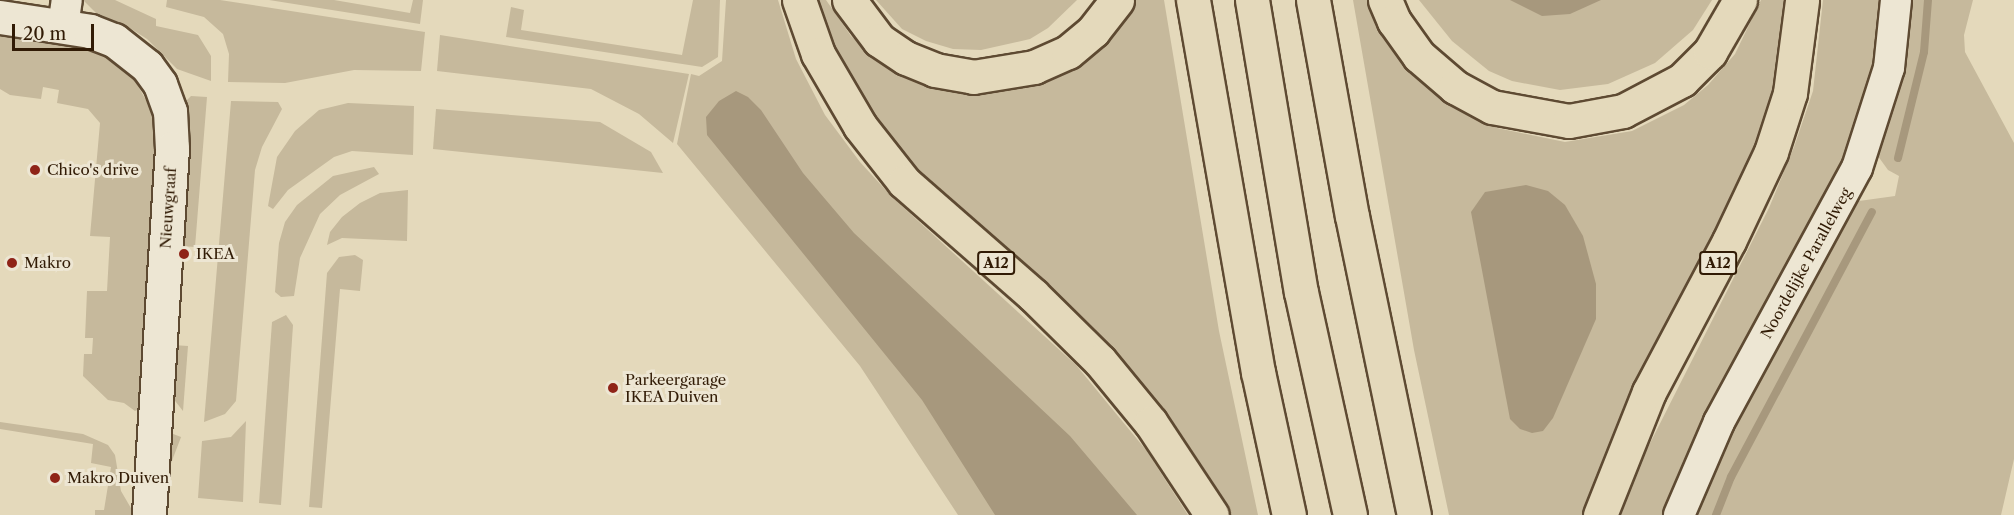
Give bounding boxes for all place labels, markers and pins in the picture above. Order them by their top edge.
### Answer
place label: Chico's drive [47,161,139,179]
marker: Chico's drive [28,163,42,177]
place label: IKEA [196,245,235,263]
marker: IKEA [177,247,191,261]
place label: Makro [24,254,71,272]
marker: Makro [5,256,19,270]
place label: Parkeergarage IKEA Duiven [625,370,726,405]
marker: Parkeergarage IKEA Duiven [606,381,620,395]
place label: Makro Duiven [67,469,169,487]
marker: Makro Duiven [48,471,62,485]

